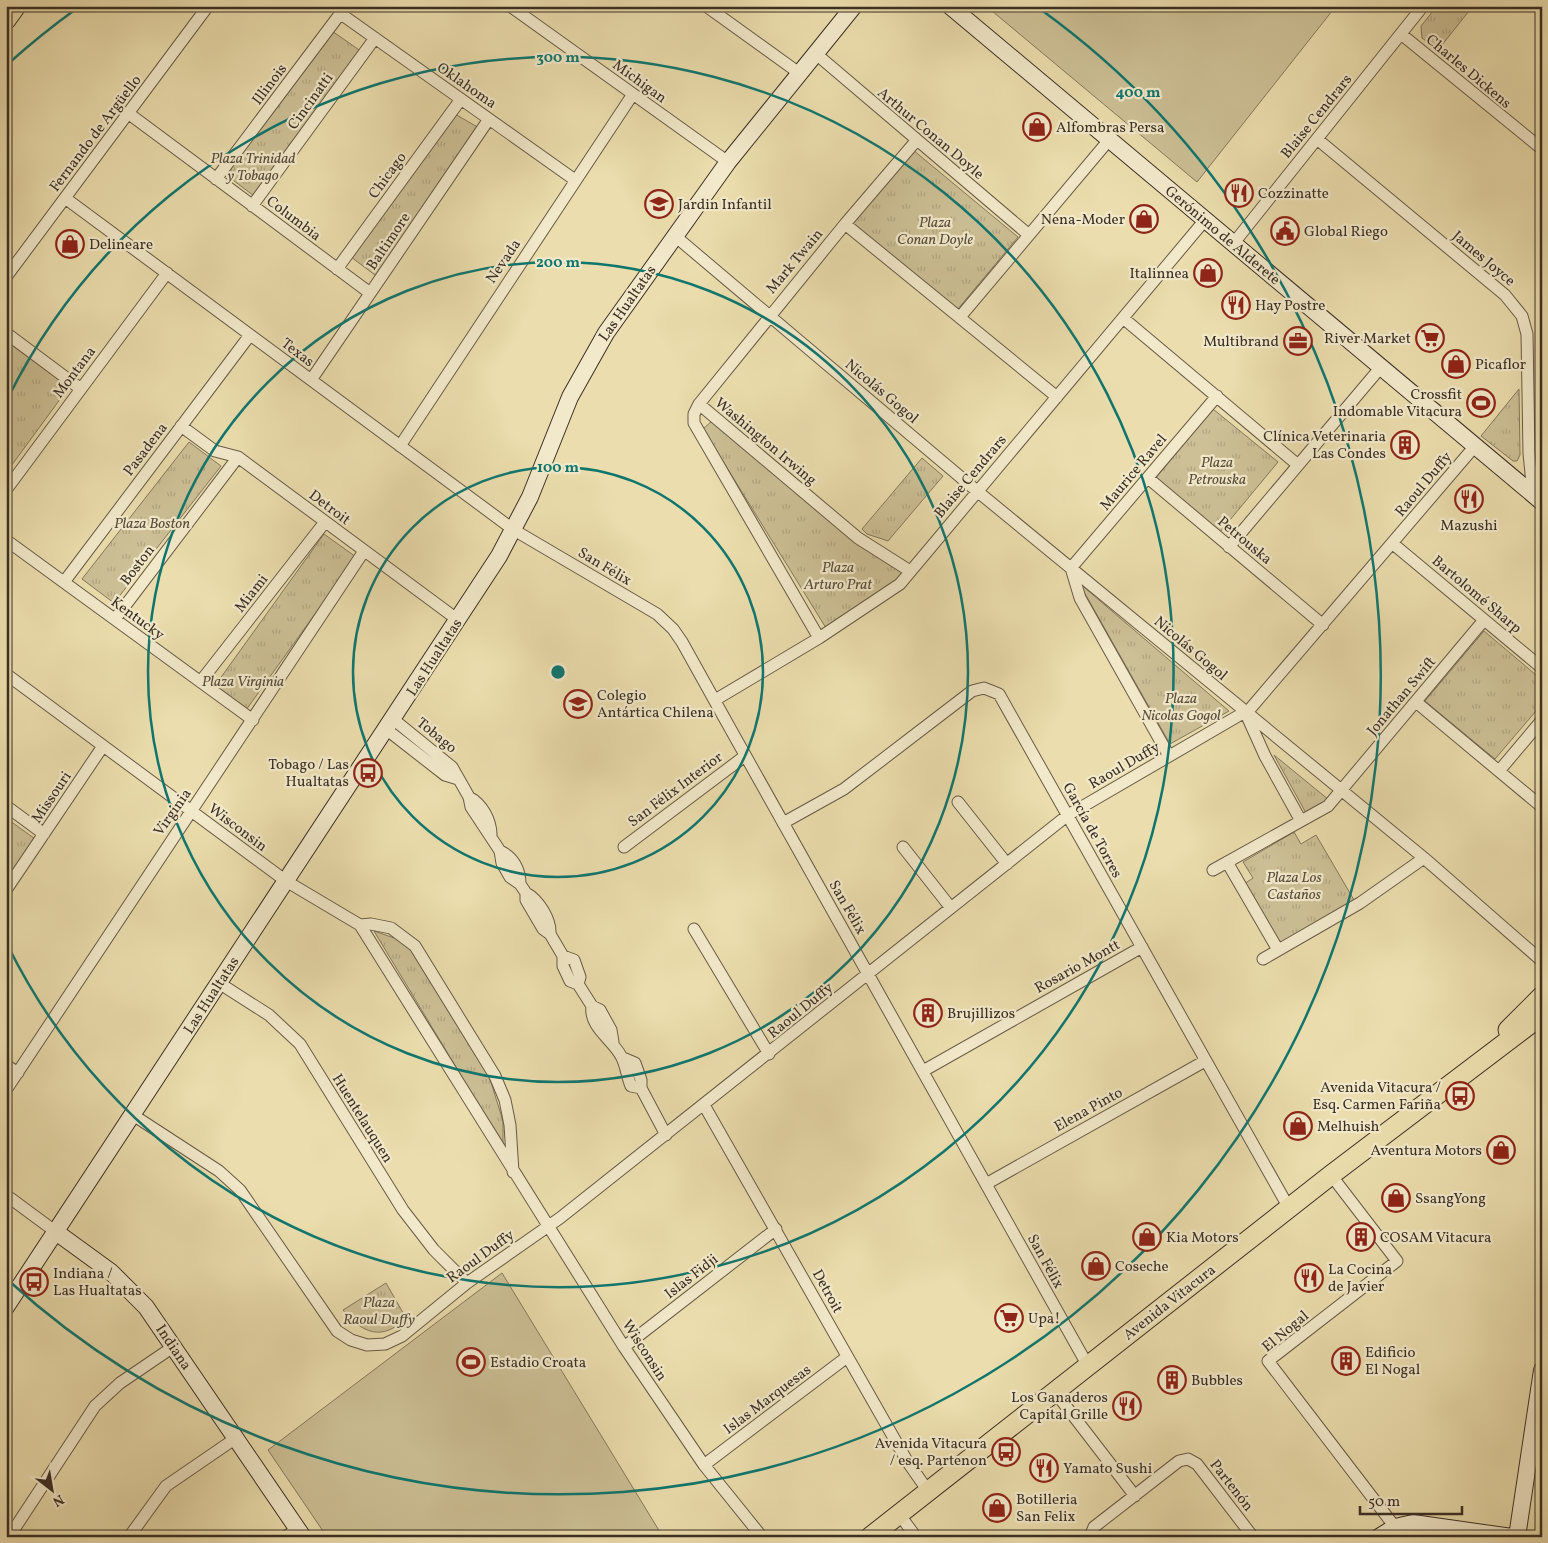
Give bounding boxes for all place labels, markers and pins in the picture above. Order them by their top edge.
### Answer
shop icon: Alfombras Persa [1022,112,1052,142]
place label: Alfombras Persa [1056,118,1165,139]
restaurant icon: Cozzinatte [1224,178,1254,208]
place label: Cozzinatte [1258,184,1329,205]
school or university icon: Jardin Infantil [644,189,674,219]
place label: Jardin Infantil [678,195,772,216]
shop icon: Nena-Moder [1129,204,1159,234]
place label: Nena-Moder [1041,210,1125,231]
public building icon: Global Riego [1270,216,1300,246]
place label: Global Riego [1304,222,1388,243]
shop icon: Delineare [55,229,85,259]
place label: Delineare [89,235,153,256]
shop icon: Italinnea [1193,258,1223,288]
place label: Italinnea [1129,264,1189,285]
restaurant icon: Hay Postre [1221,290,1251,320]
place label: Hay Postre [1255,296,1325,317]
supermarket icon: River Market [1415,323,1445,353]
office icon: Multibrand [1283,326,1313,356]
place label: River Market [1324,329,1411,350]
place label: Multibrand [1203,332,1279,353]
shop icon: Picaflor [1441,349,1471,379]
place label: Picaflor [1475,355,1526,376]
place label: Crossfit Indomable Vitacura [1333,385,1462,423]
sports icon: Crossfit Indomable Vitacura [1466,388,1496,418]
place label: Clínica Veterinaria Las Condes [1263,427,1386,465]
building icon: Clínica Veterinaria Las Condes [1390,430,1420,460]
restaurant icon: Mazushi [1454,484,1484,514]
place label: Mazushi [1440,516,1498,537]
centre of rings [549,663,567,681]
place label: Colegio Antártica Chilena [597,686,714,724]
school or university icon: Colegio Antártica Chilena [563,689,593,719]
place label: Tobago / Las Hualtatas [268,755,349,793]
bus stop icon: Tobago / Las Hualtatas [353,758,383,788]
building icon: Brujillizos [913,998,943,1028]
place label: Brujillizos [947,1004,1015,1025]
place label: Avenida Vitacura / Esq. Carmen Fariña [1313,1078,1442,1116]
bus stop icon: Avenida Vitacura / Esq. Carmen Fariña [1445,1081,1475,1111]
shop icon: Melhuish [1283,1111,1313,1141]
place label: Melhuish [1317,1117,1380,1138]
shop icon: Aventura Motors [1486,1135,1516,1165]
place label: Aventura Motors [1371,1141,1482,1162]
shop icon: SsangYong [1381,1183,1411,1213]
place label: SsangYong [1415,1189,1486,1210]
shop icon: Kia Motors [1132,1222,1162,1252]
building icon: COSAM Vitacura [1346,1222,1376,1252]
place label: Kia Motors [1166,1228,1239,1249]
place label: COSAM Vitacura [1380,1228,1492,1249]
shop icon: Coseche [1081,1251,1111,1281]
place label: Coseche [1115,1257,1169,1278]
place label: La Cocina de Javier [1328,1260,1392,1298]
restaurant icon: La Cocina de Javier [1294,1263,1324,1293]
place label: Indiana / Las Hualtatas [53,1264,142,1302]
bus stop icon: Indiana / Las Hualtatas [19,1267,49,1297]
supermarket icon: Upa! [994,1303,1024,1333]
place label: Upa! [1028,1309,1060,1330]
place label: Edificio El Nogal [1365,1343,1420,1381]
building icon: Edificio El Nogal [1331,1346,1361,1376]
sports icon: Estadio Croata [456,1347,486,1377]
place label: Estadio Croata [490,1353,586,1374]
building icon: Bubbles [1157,1365,1187,1395]
place label: Bubbles [1191,1371,1243,1392]
place label: Los Ganaderos Capital Grille [1011,1388,1108,1426]
restaurant icon: Los Ganaderos Capital Grille [1112,1391,1142,1421]
place label: Avenida Vitacura / esq. Partenon [875,1434,987,1472]
bus stop icon: Avenida Vitacura / esq. Partenon [991,1437,1021,1467]
restaurant icon: Yamato Sushi [1029,1453,1059,1483]
place label: Yamato Sushi [1063,1459,1152,1480]
place label: Botilleria San Felix [1016,1490,1077,1528]
shop icon: Botilleria San Felix [982,1493,1012,1523]

